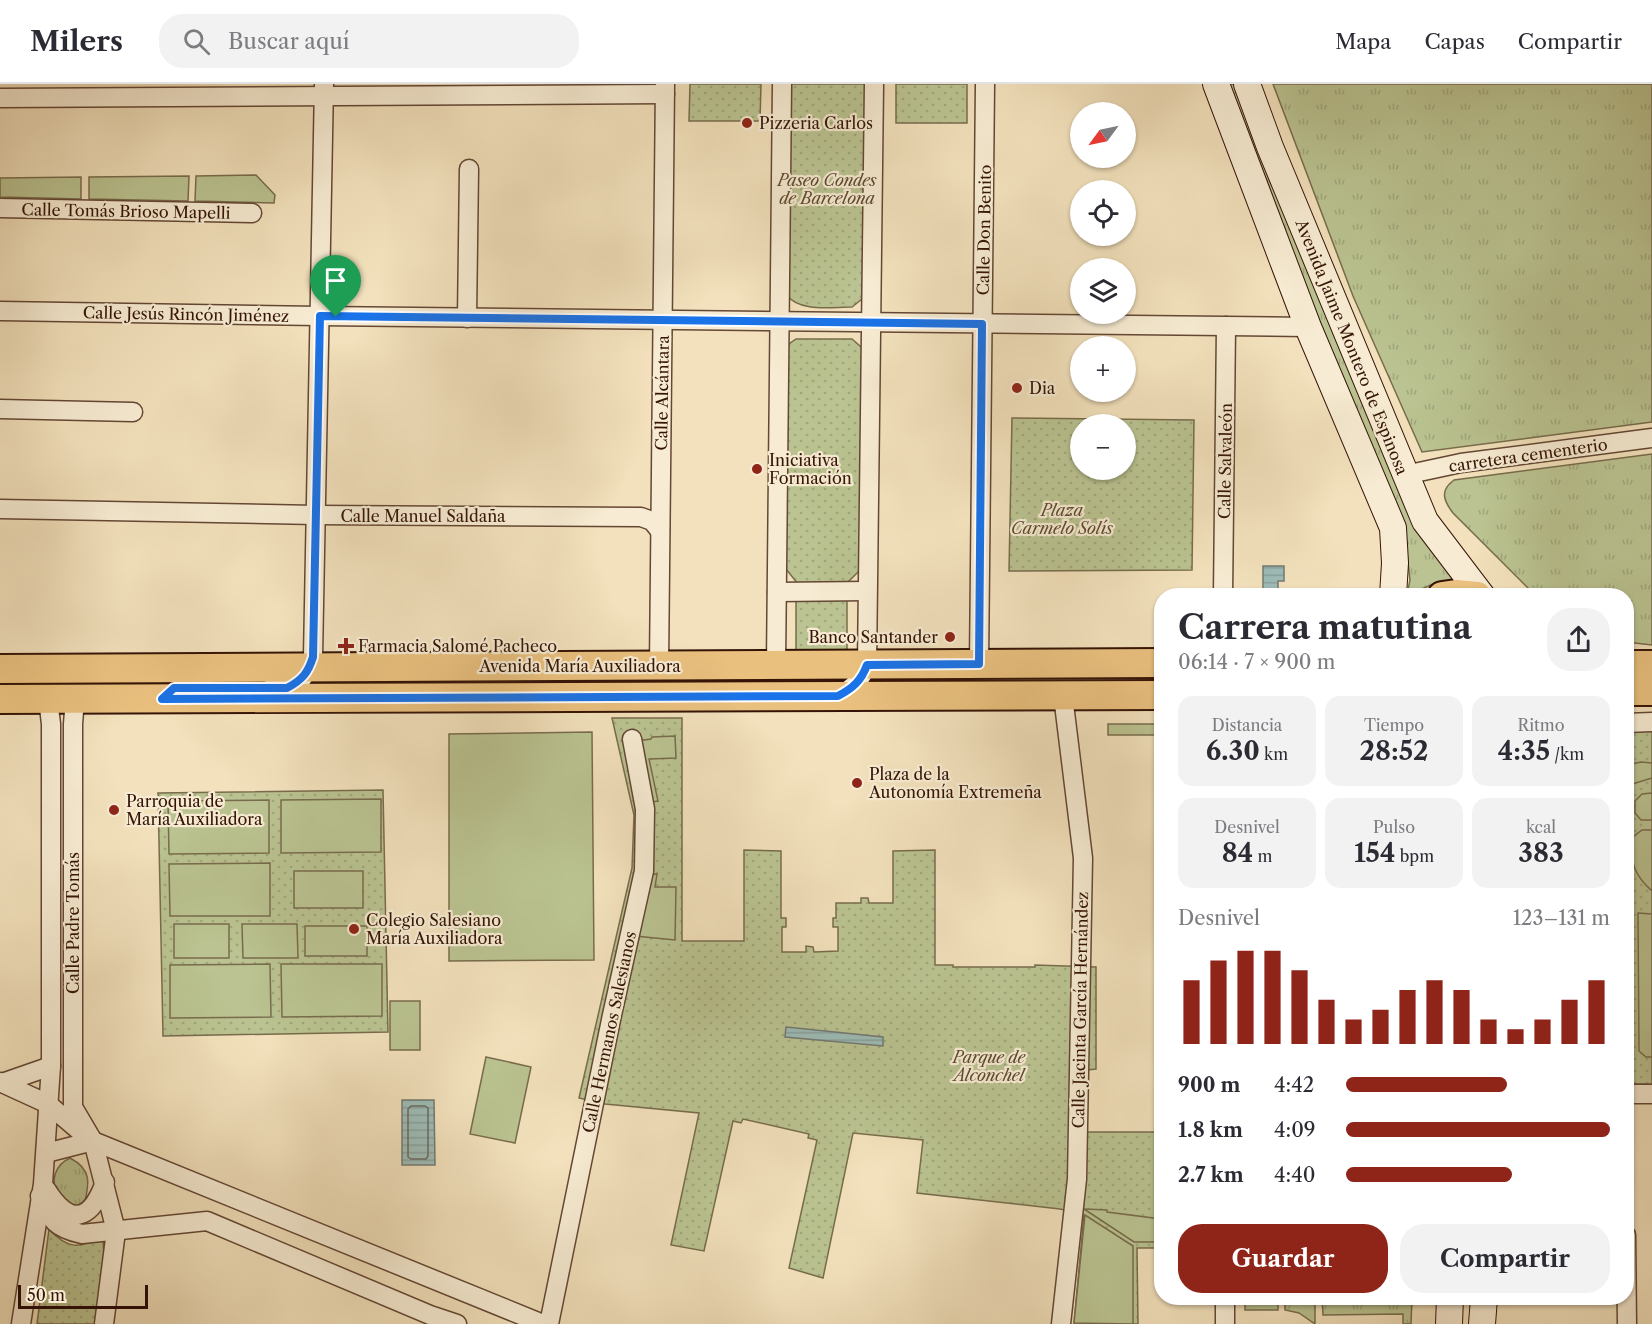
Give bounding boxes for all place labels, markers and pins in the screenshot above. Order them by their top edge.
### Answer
place label: Pizzeria Carlos [759,113,873,133]
marker: Pizzeria Carlos [740,116,754,130]
pin [310,255,361,317]
place label: Dia [1029,378,1056,398]
marker: Dia [1010,381,1024,395]
place label: Iniciativa Formación [769,450,852,488]
marker: Iniciativa Formación [750,462,764,476]
place label: Banco Santander [808,627,938,647]
marker: Banco Santander [943,630,957,644]
place label: Farmacia Salomé Pacheco [358,636,557,656]
marker: Farmacia Salomé Pacheco [339,639,353,653]
place label: Plaza de la Autonomía Extremeña [868,764,1042,802]
marker: Plaza de la Autonomía Extremeña [850,776,864,790]
place label: Parroquia de María Auxiliadora [126,791,263,829]
marker: Parroquia de María Auxiliadora [107,803,121,817]
place label: Colegio Salesiano María Auxiliadora [366,910,503,948]
marker: Colegio Salesiano María Auxiliadora [347,922,361,936]

